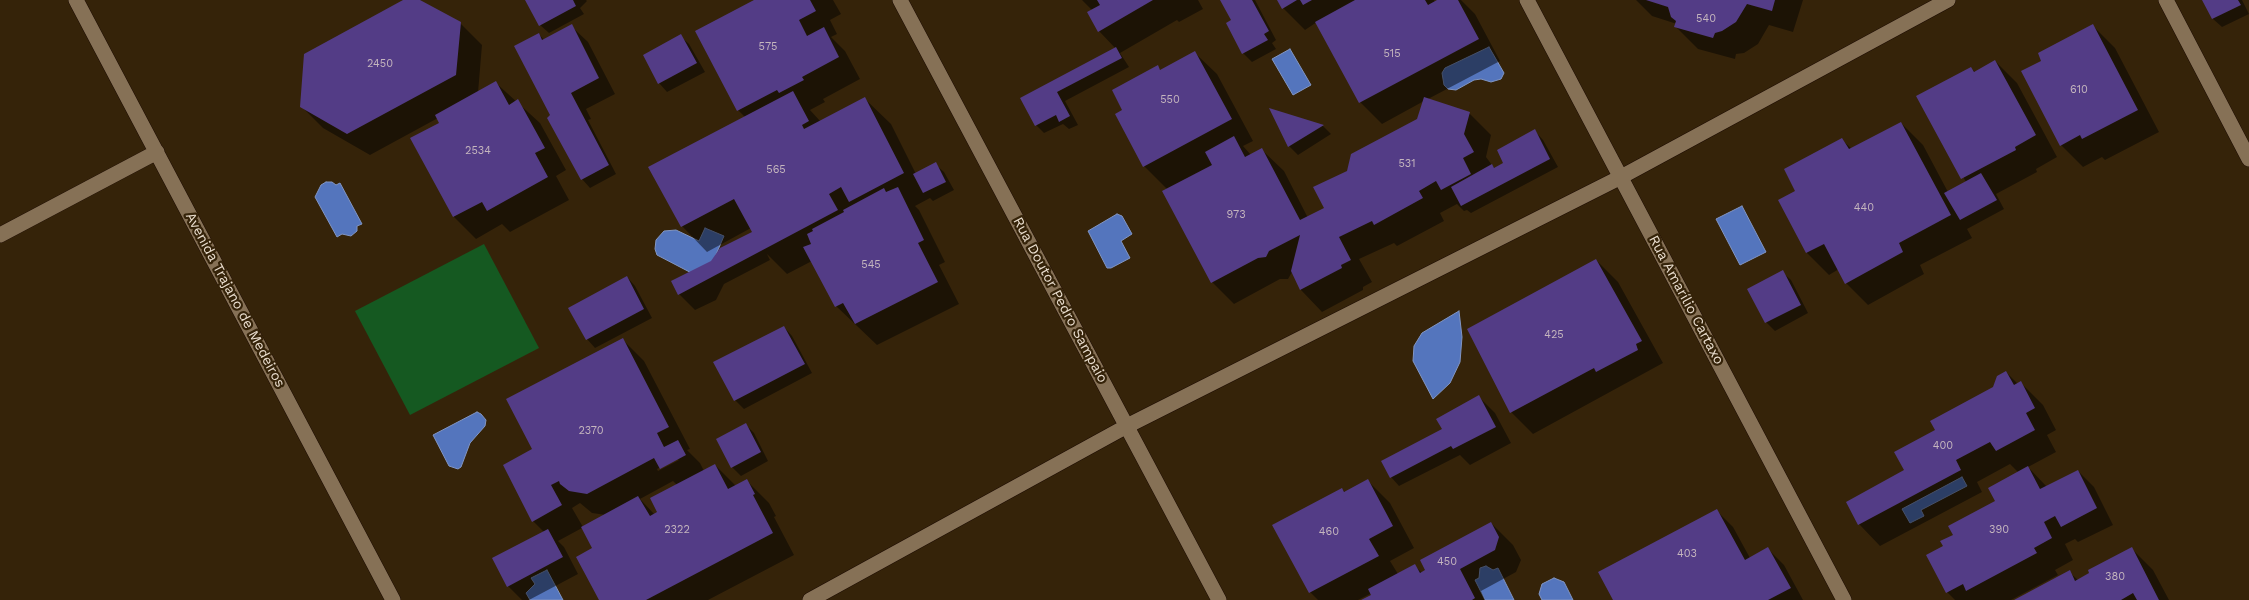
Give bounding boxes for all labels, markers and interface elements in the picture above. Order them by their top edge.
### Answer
house number: 540 [1696,12,1716,26]
house number: 575 [759,40,777,54]
house number: 515 [1383,47,1401,61]
house number: 2450 [367,57,393,71]
house number: 610 [2070,83,2088,97]
house number: 550 [1160,93,1180,107]
house number: 2534 [465,144,491,158]
house number: 531 [1398,157,1416,171]
house number: 565 [766,163,786,177]
house number: 440 [1854,201,1874,215]
house number: 973 [1226,208,1246,222]
street label: Avenida Trajano de Medeiros [182,210,288,390]
street label: Rua Doutor Pedro Sampaio [1009,214,1111,386]
street label: Rua Amarílio Cartaxo [1645,233,1727,367]
house number: 545 [861,258,881,272]
house number: 425 [1544,328,1564,342]
house number: 2370 [578,424,604,438]
house number: 400 [1933,439,1953,453]
house number: 2322 [664,523,690,537]
house number: 390 [1989,523,2009,537]
house number: 460 [1319,525,1339,539]
house number: 403 [1677,547,1697,561]
house number: 450 [1437,555,1457,569]
house number: 380 [2105,570,2125,584]

